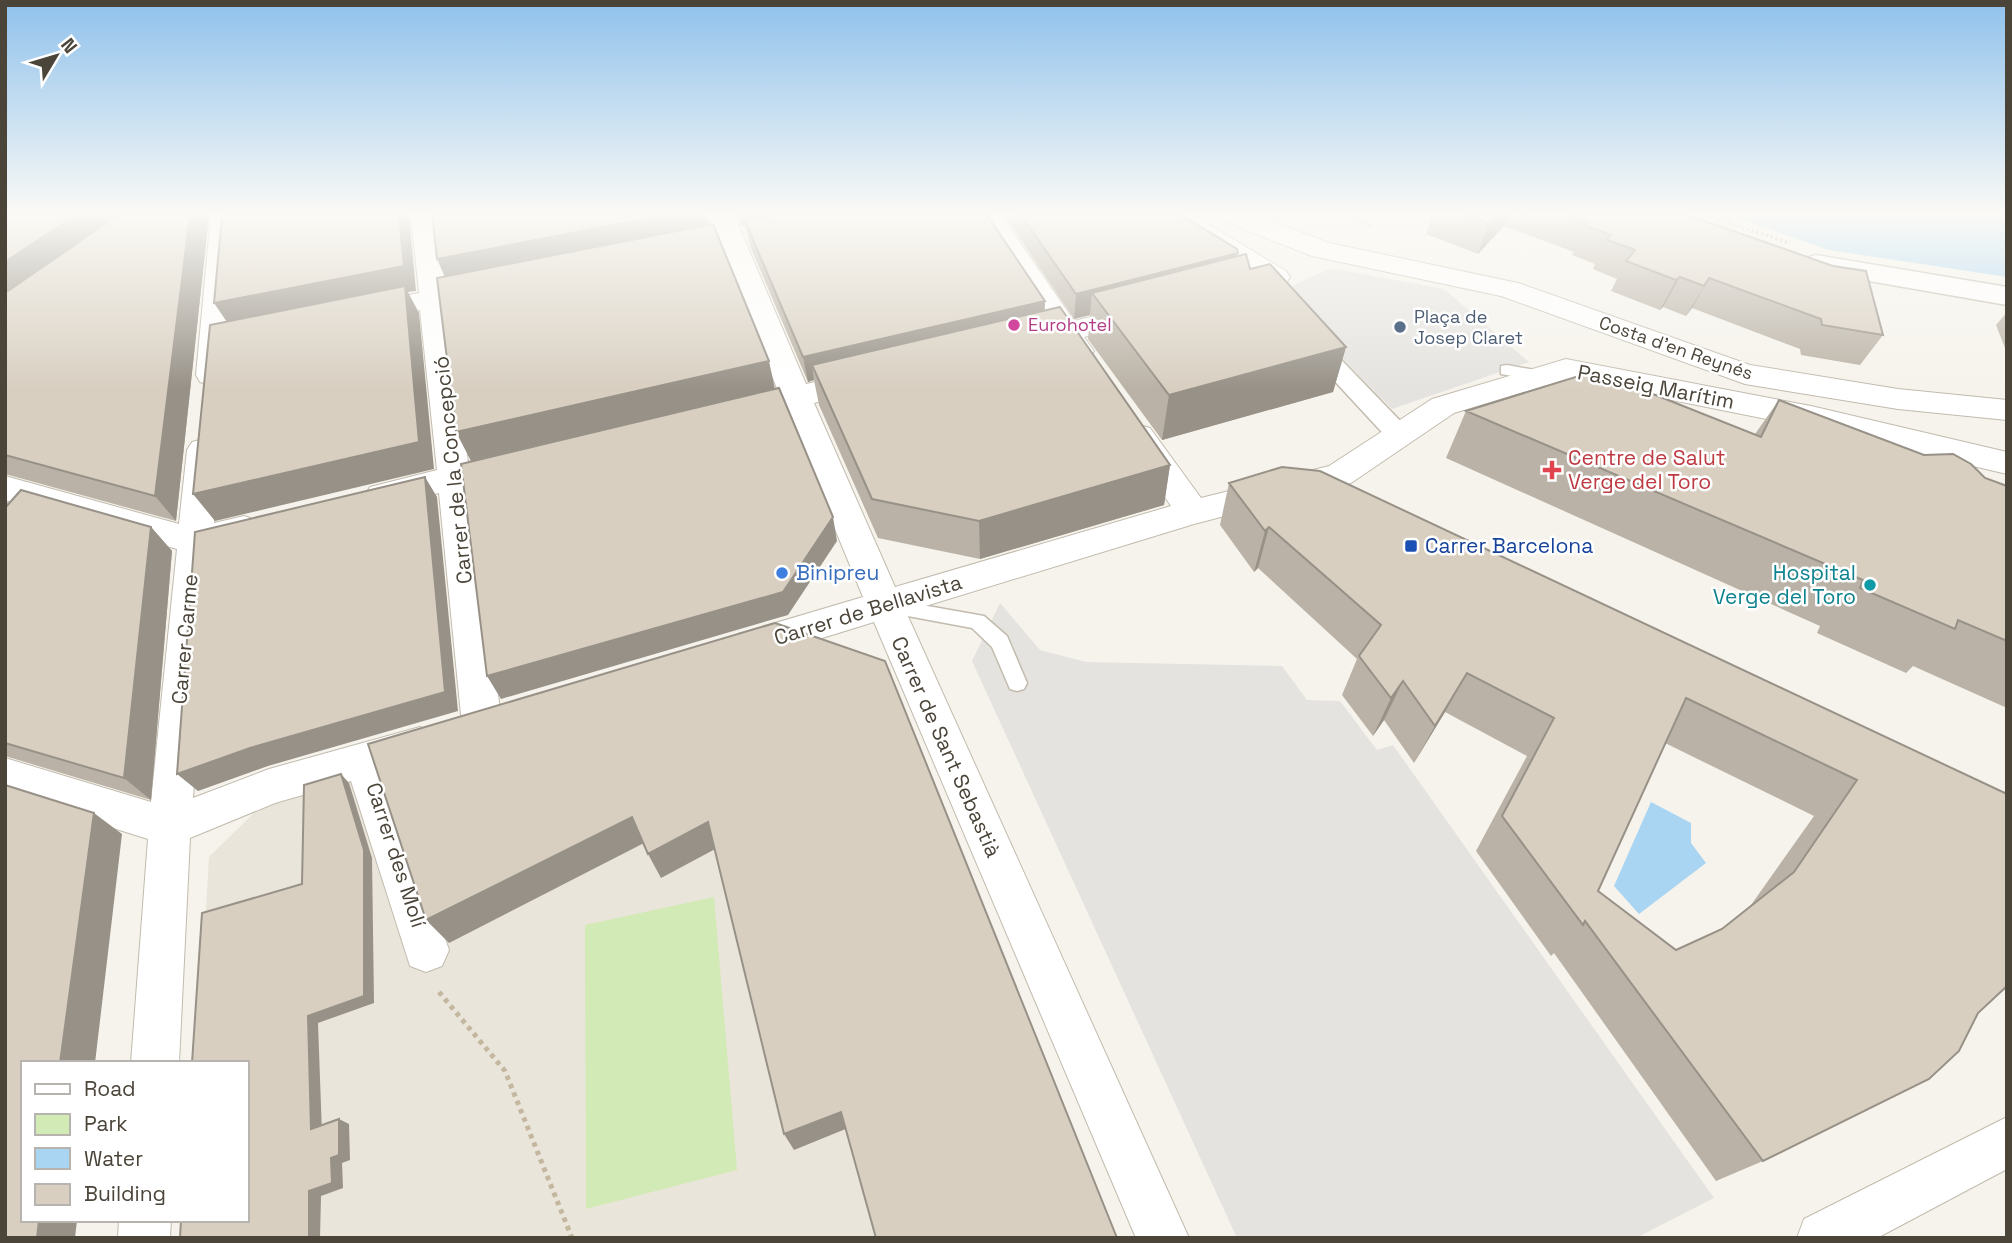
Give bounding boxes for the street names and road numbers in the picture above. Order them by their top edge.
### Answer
street label: Costa d'en Reynés [1596,310,1756,385]
street label: Carrer de la Concepció [427,355,478,585]
street label: Passeig Marítim [1575,358,1737,415]
street label: Carrer de Bellavista [771,568,965,651]
street label: Carrer Carme [165,573,204,705]
street label: Carrer de Sant Sebastià [885,632,1007,862]
street label: Carrer des Molí [360,779,433,931]

